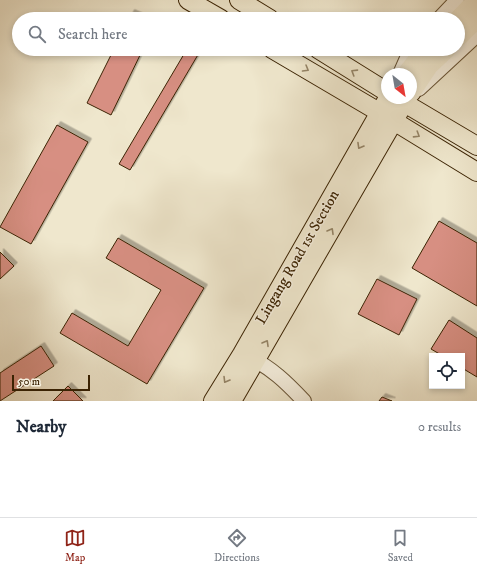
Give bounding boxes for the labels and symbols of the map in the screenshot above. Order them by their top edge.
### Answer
one-way arrow [302,64,309,71]
north arrow [381,68,417,104]
one-way arrow [351,69,358,76]
one-way arrow [413,131,420,138]
one-way arrow [358,142,365,149]
street label: Lingang Road 1st Section [251,187,344,328]
one-way arrow [326,227,333,235]
one-way arrow [262,340,269,347]
scale bar [12,373,90,392]
one-way arrow [223,376,230,383]

